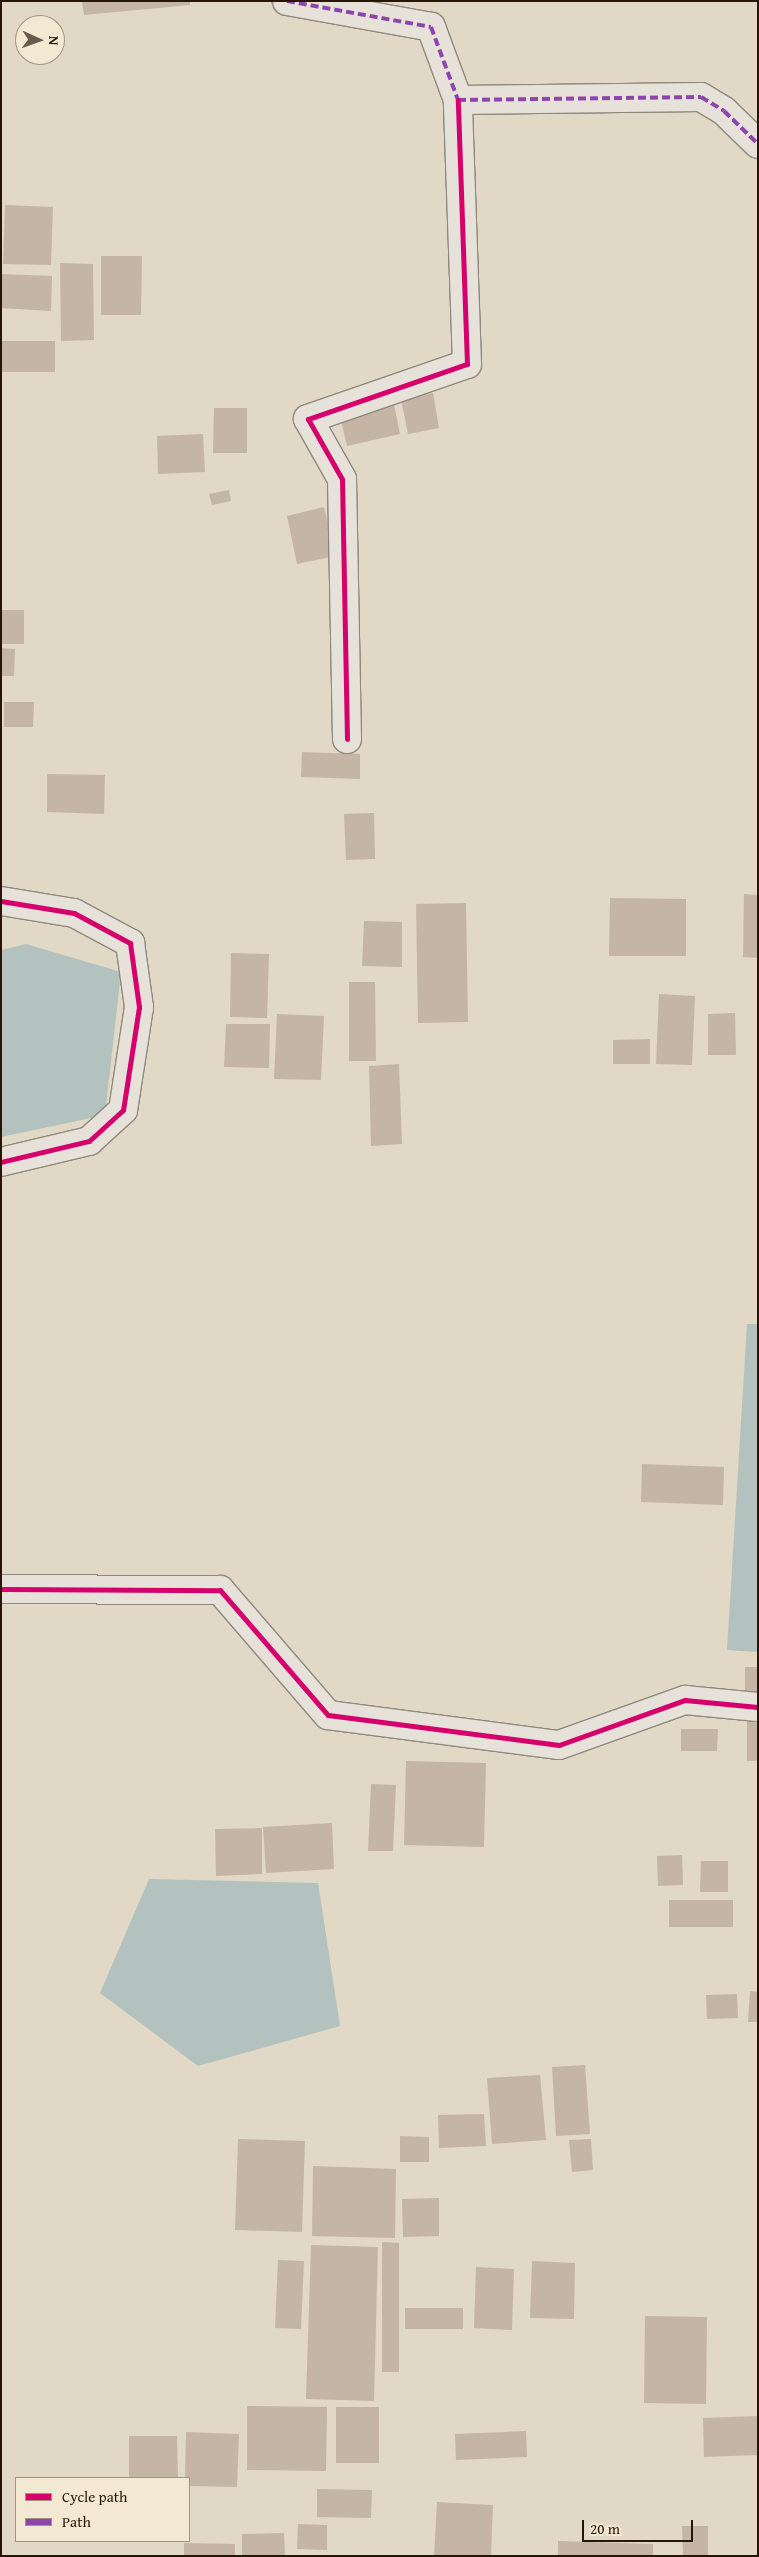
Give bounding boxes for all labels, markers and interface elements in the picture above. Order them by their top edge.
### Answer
north arrow [15,15,65,65]
text: N [44,35,64,46]
legend [15,2477,190,2542]
text: Cycle path [62,2486,128,2507]
scale bar [584,2510,695,2542]
text: Path [62,2511,91,2532]
text: 20 m [590,2518,620,2539]

